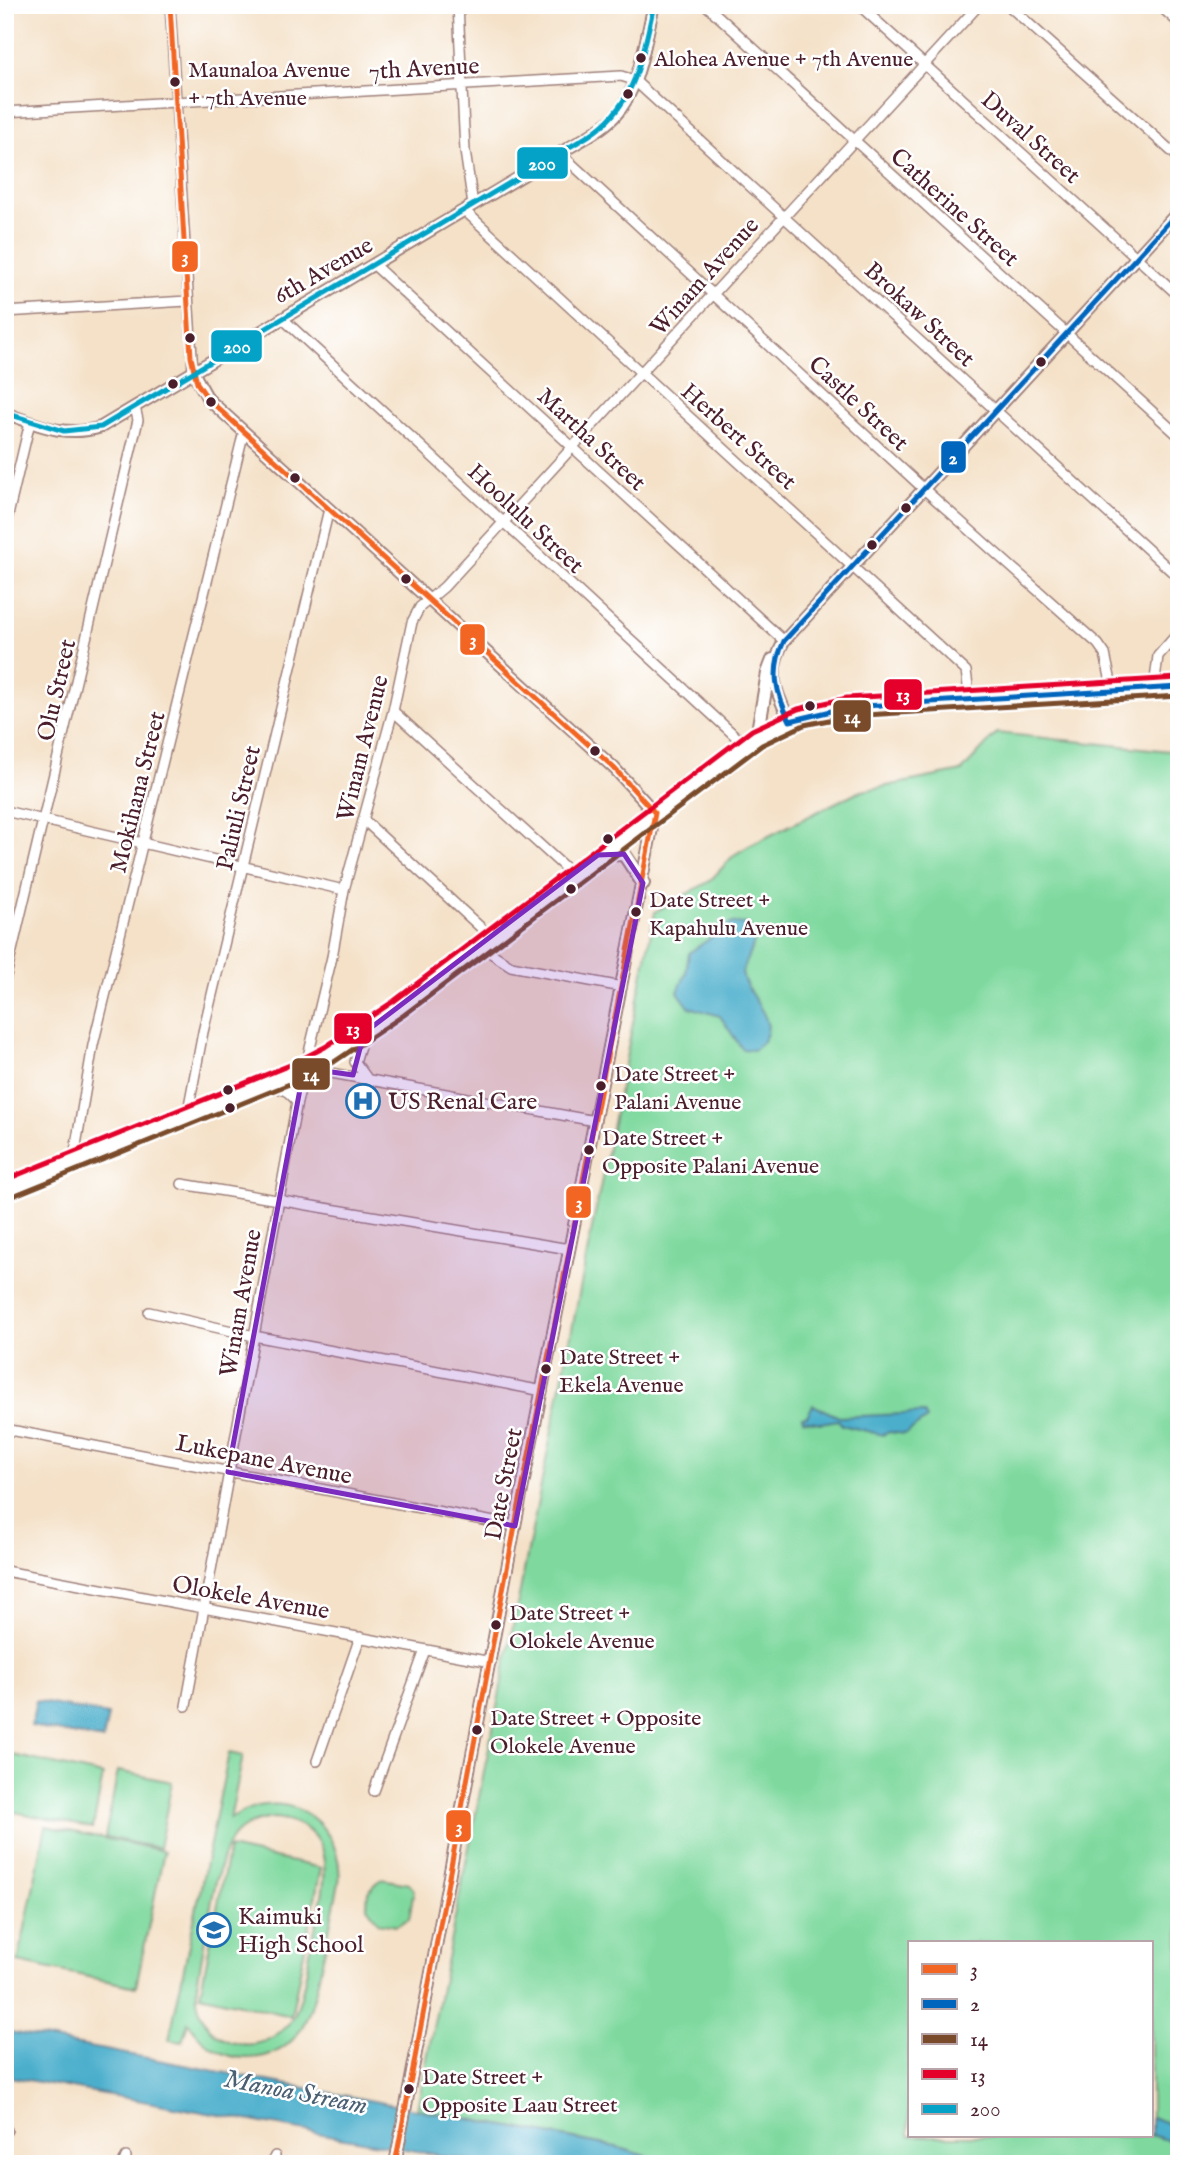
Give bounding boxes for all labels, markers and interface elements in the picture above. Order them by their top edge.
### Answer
place label: Alohea Avenue + 7th Avenue [653,46,913,74]
street label: 7th Avenue [368,51,480,88]
marker: Alohea Avenue + 7th Avenue [634,51,648,65]
place label: Maunaloa Avenue + 7th Avenue [188,57,350,113]
marker: Maunaloa Avenue + 7th Avenue [168,75,182,89]
street label: Duval Street [974,85,1086,191]
unlabelled marker [621,87,635,101]
street label: Catherine Street [883,142,1025,274]
line badge: 200 [516,146,569,180]
text: 200 [528,153,556,177]
street label: Winam Avenue [644,211,767,343]
street label: 6th Avenue [268,230,379,312]
line badge: 3 [171,240,199,273]
text: 3 [181,246,189,270]
street label: Brokaw Street [857,256,981,375]
line badge: 200 [210,329,263,363]
unlabelled marker [183,331,197,345]
text: 200 [223,336,251,360]
street label: Castle Street [801,350,915,459]
unlabelled marker [1034,355,1048,369]
unlabelled marker [166,377,180,391]
street label: Herbert Street [673,377,803,497]
street label: Martha Street [530,382,652,498]
unlabelled marker [204,395,218,409]
line badge: 2 [940,440,967,474]
text: 2 [949,447,958,471]
street label: Hoolulu Street [460,457,590,581]
unlabelled marker [288,471,302,485]
unlabelled marker [899,501,913,515]
unlabelled marker [865,538,879,552]
unlabelled marker [399,572,413,586]
line badge: 3 [459,623,486,656]
text: 3 [469,629,477,653]
street label: Olu Street [31,636,84,744]
street label: Winam Avenue [330,672,397,825]
line badge: 13 [883,678,923,711]
text: 13 [896,684,910,708]
unlabelled marker [803,699,817,713]
line badge: 14 [832,699,872,733]
text: 14 [844,706,861,730]
street label: Mokihana Street [103,708,174,876]
street label: Paliuli Street [210,743,269,874]
unlabelled marker [588,744,602,758]
unlabelled marker [601,832,615,846]
unlabelled marker [564,882,578,896]
place label: Date Street + Kapahulu Avenue [649,887,808,943]
marker: Date Street + Kapahulu Avenue [629,905,643,919]
line badge: 13 [333,1012,373,1045]
text: 13 [346,1018,360,1042]
line badge: 14 [291,1057,331,1091]
place label: Date Street + Palani Avenue [614,1061,741,1117]
text: 14 [303,1064,320,1088]
marker: Date Street + Palani Avenue [594,1079,608,1093]
hospital icon: US Renal Care [344,1082,382,1120]
unlabelled marker [221,1083,235,1097]
place label: US Renal Care [388,1087,537,1118]
unlabelled marker [223,1101,237,1115]
place label: Date Street + Opposite Palani Avenue [602,1125,819,1181]
marker: Date Street + Opposite Palani Avenue [582,1143,596,1157]
line badge: 3 [565,1185,592,1219]
text: 3 [575,1192,583,1216]
street label: Winam Avenue [213,1227,270,1380]
place label: Date Street + Ekela Avenue [559,1344,684,1400]
marker: Date Street + Ekela Avenue [539,1362,553,1376]
street label: Date Street [478,1425,531,1543]
street label: Lukepane Avenue [173,1428,355,1493]
street label: Olokele Avenue [170,1569,332,1628]
place label: Date Street + Olokele Avenue [509,1600,655,1656]
marker: Date Street + Olokele Avenue [489,1618,503,1632]
place label: Date Street + Opposite Olokele Avenue [490,1705,701,1761]
marker: Date Street + Opposite Olokele Avenue [470,1723,484,1737]
line badge: 3 [445,1809,472,1843]
text: 3 [455,1816,463,1840]
place label: Kaimuki High School [238,1902,364,1961]
school or university icon: Kaimuki High School [195,1911,233,1949]
legend [908,1941,1152,2138]
text: 3 [970,1957,978,1984]
text: 2 [970,1992,980,2019]
text: 14 [970,2027,989,2054]
water label: Manoa Stream [221,2062,370,2123]
text: 13 [970,2063,986,2090]
place label: Date Street + Opposite Laau Street [422,2064,618,2120]
marker: Date Street + Opposite Laau Street [402,2082,416,2096]
text: 200 [970,2097,1001,2124]

